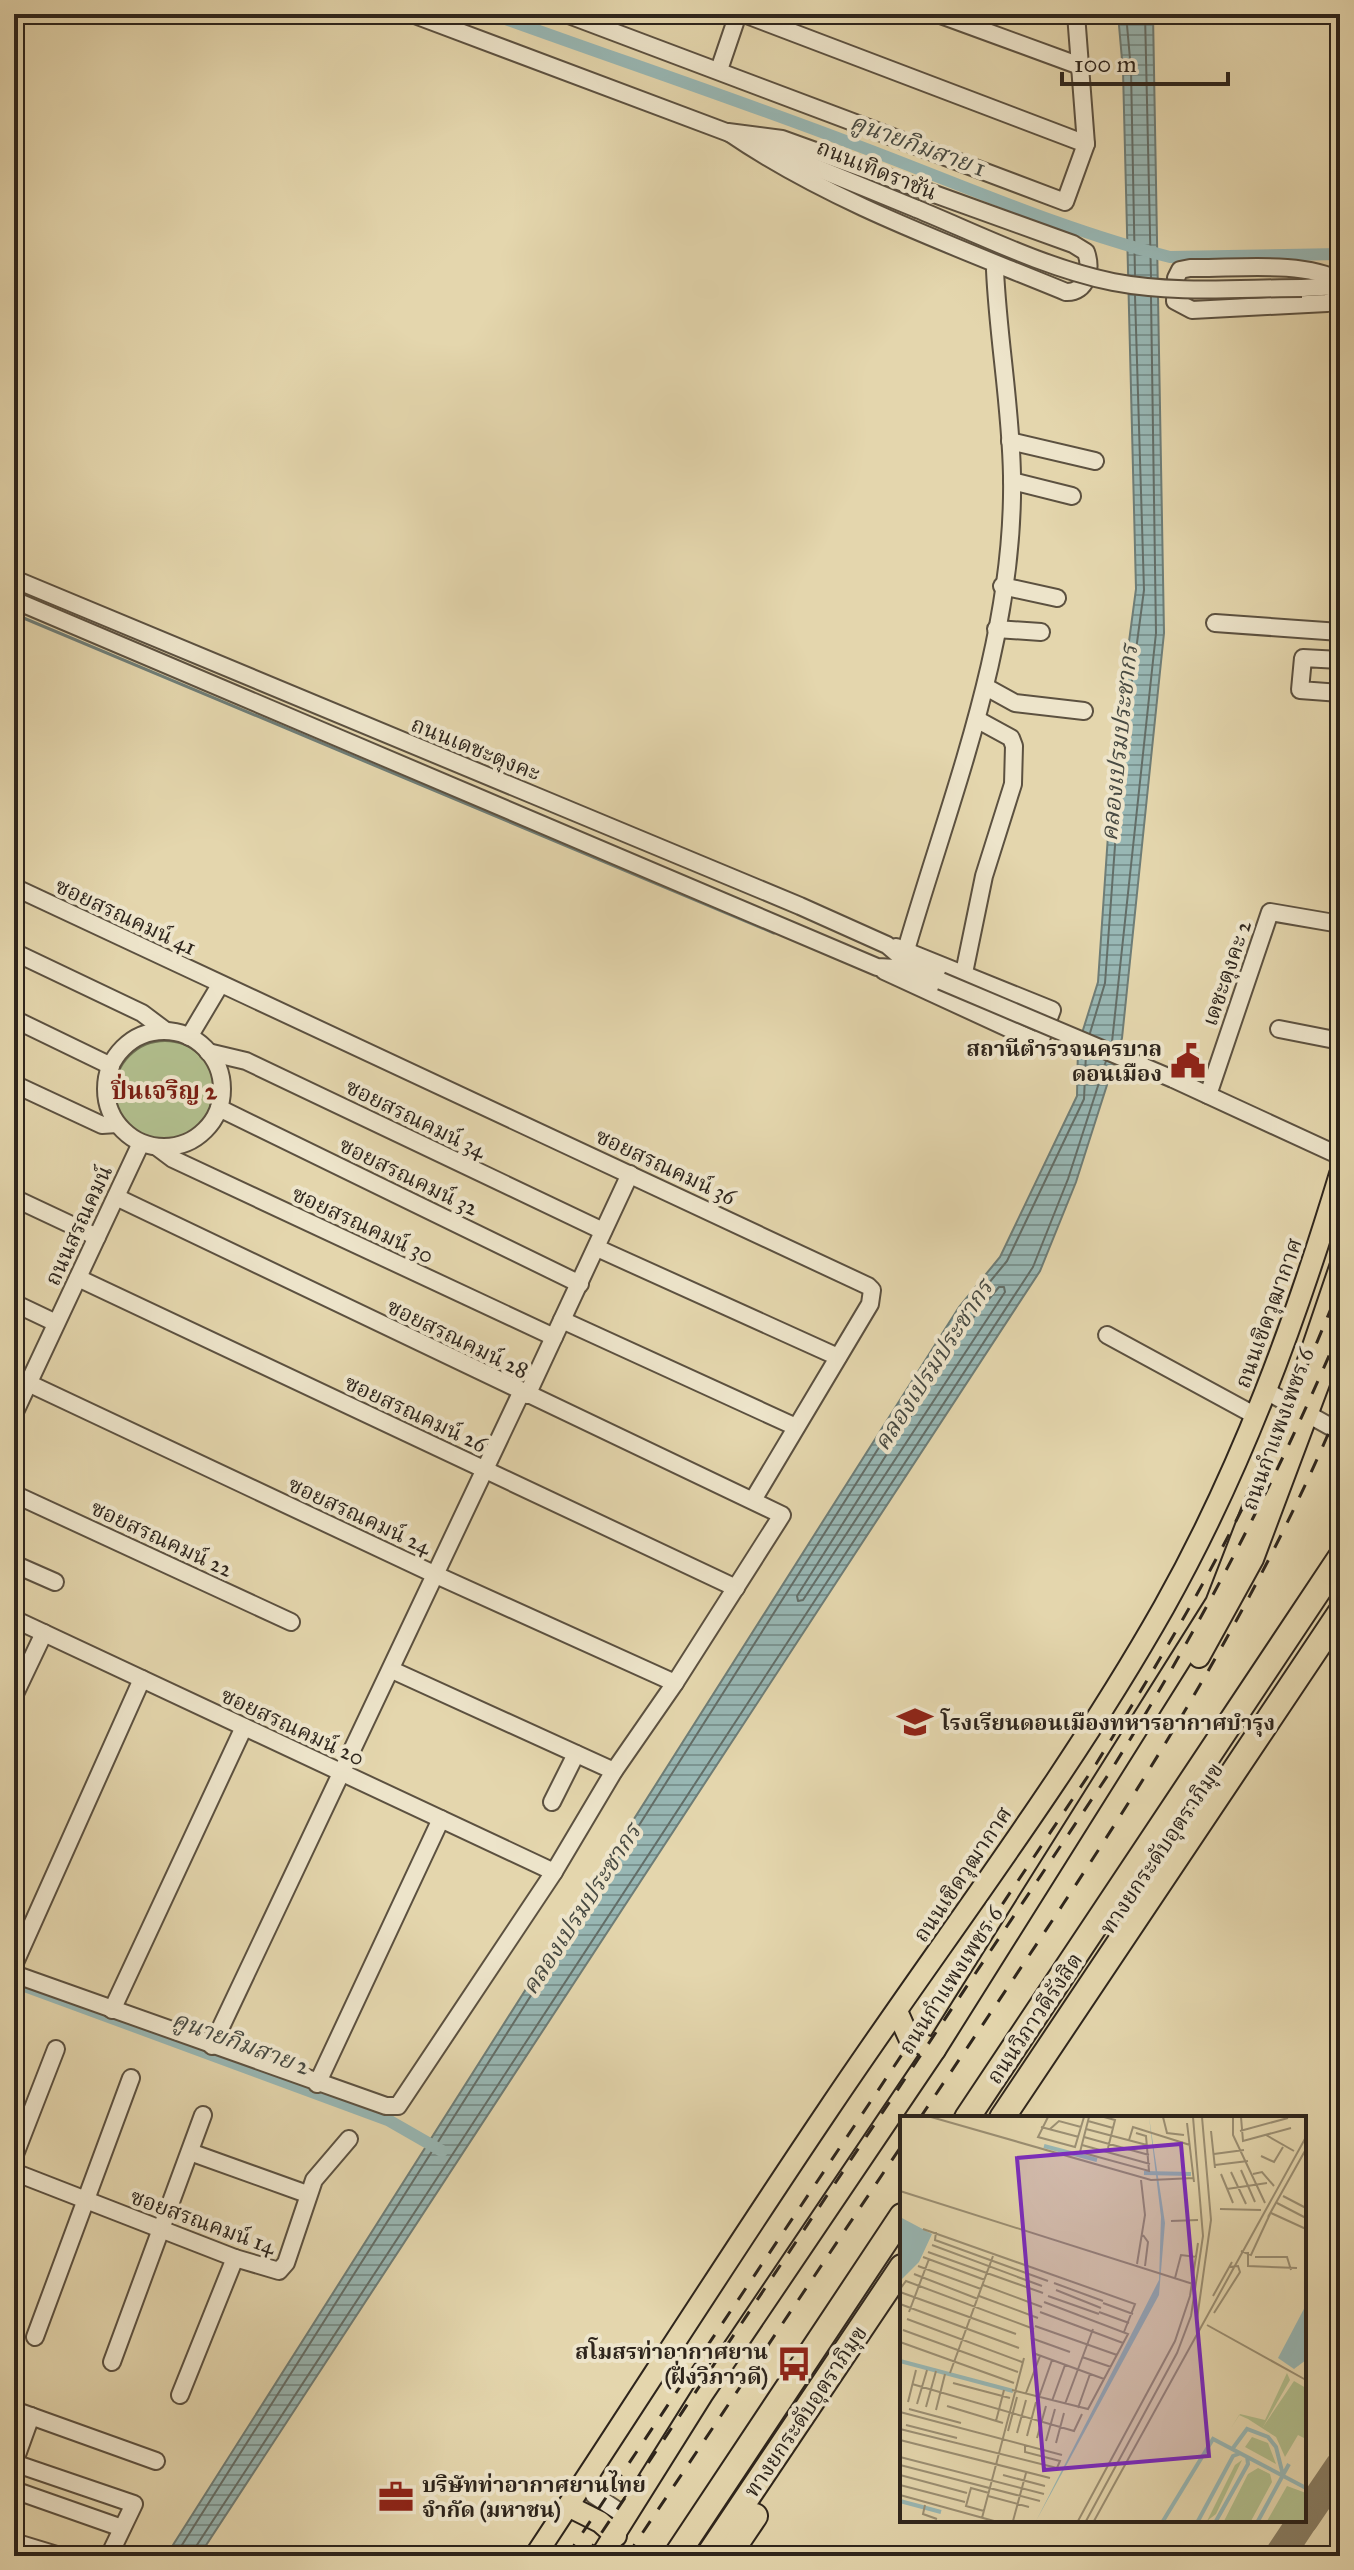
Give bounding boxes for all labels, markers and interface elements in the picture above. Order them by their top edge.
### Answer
scale bar [1062,36,1228,86]
text: 100 m [1074,49,1137,79]
water label: คูนายกิมสาย 1 [846,107,990,184]
street label: ถนนเทิดราชัน [813,133,941,206]
water label: คลองเปรมประชากร [1094,641,1144,843]
street label: ถนนเดชะตุงคะ [407,710,544,788]
street label: ซอยสรณคมน์ 41 [51,872,201,961]
street label: เดชะตุงคะ 2 [1196,917,1258,1030]
place label: สถานีตำรวจนครบาล ดอนเมือง [966,1035,1162,1087]
public building icon: สถานีตำรวจนครบาล ดอนเมือง [1169,1042,1207,1080]
district label: ปิ่นเจริญ 2 [110,1073,218,1106]
street label: ซอยสรณคมน์ 34 [341,1073,491,1164]
street label: ซอยสรณคมน์ 36 [591,1122,741,1211]
street label: ซอยสรณคมน์ 32 [335,1131,483,1222]
street label: ถนนสรณคมน์ [39,1161,118,1290]
street label: ซอยสรณคมน์ 30 [288,1180,438,1269]
street label: ถนนเชิดวุฒากาศ [1229,1234,1309,1392]
water label: คลองเปรมประชากร [867,1272,1001,1456]
street label: ซอยสรณคมน์ 28 [383,1293,533,1384]
street label: ถนนกำแพงเพชร 6 [1236,1344,1320,1514]
street label: ซอยสรณคมน์ 26 [340,1369,492,1458]
street label: ซอยสรณคมน์ 24 [284,1471,436,1561]
street label: ซอยสรณคมน์ 22 [87,1494,237,1583]
street label: ซอยสรณคมน์ 20 [217,1681,369,1771]
school or university icon: โรงเรียนดอนเมืองทหารอากาศบำรุง [896,1703,934,1741]
place label: โรงเรียนดอนเมืองทหารอากาศบำรุง [940,1708,1275,1737]
street label: ทางยกระดับอุตราภิมุข [1094,1757,1230,1940]
street label: ถนนเชิดวุฒากาศ [907,1801,1019,1948]
water label: คลองเปรมประชากร [515,1816,649,2000]
street label: ถนนกำแพงเพชร 6 [893,1901,1009,2059]
street label: ถนนวิภาวดีรังสิต [980,1947,1088,2089]
water label: คูนายกิมสาย 2 [168,2004,314,2083]
inset map [900,2116,1306,2522]
street label: ซอยสรณคมน์ 14 [127,2183,280,2260]
street label: ทางยกระดับอุตราภิมุข [738,2320,874,2503]
place label: สโมสรท่าอากาศยาน (ฝั่งวิภาวดี) [575,2337,768,2390]
bus stop icon: สโมสรท่าอากาศยาน (ฝั่งวิภาวดี) [775,2345,813,2383]
place label: บริษัทท่าอากาศยานไทย จำกัด (มหาชน) [422,2470,646,2523]
office icon: บริษัทท่าอากาศยานไทย จำกัด (มหาชน) [377,2478,415,2516]

